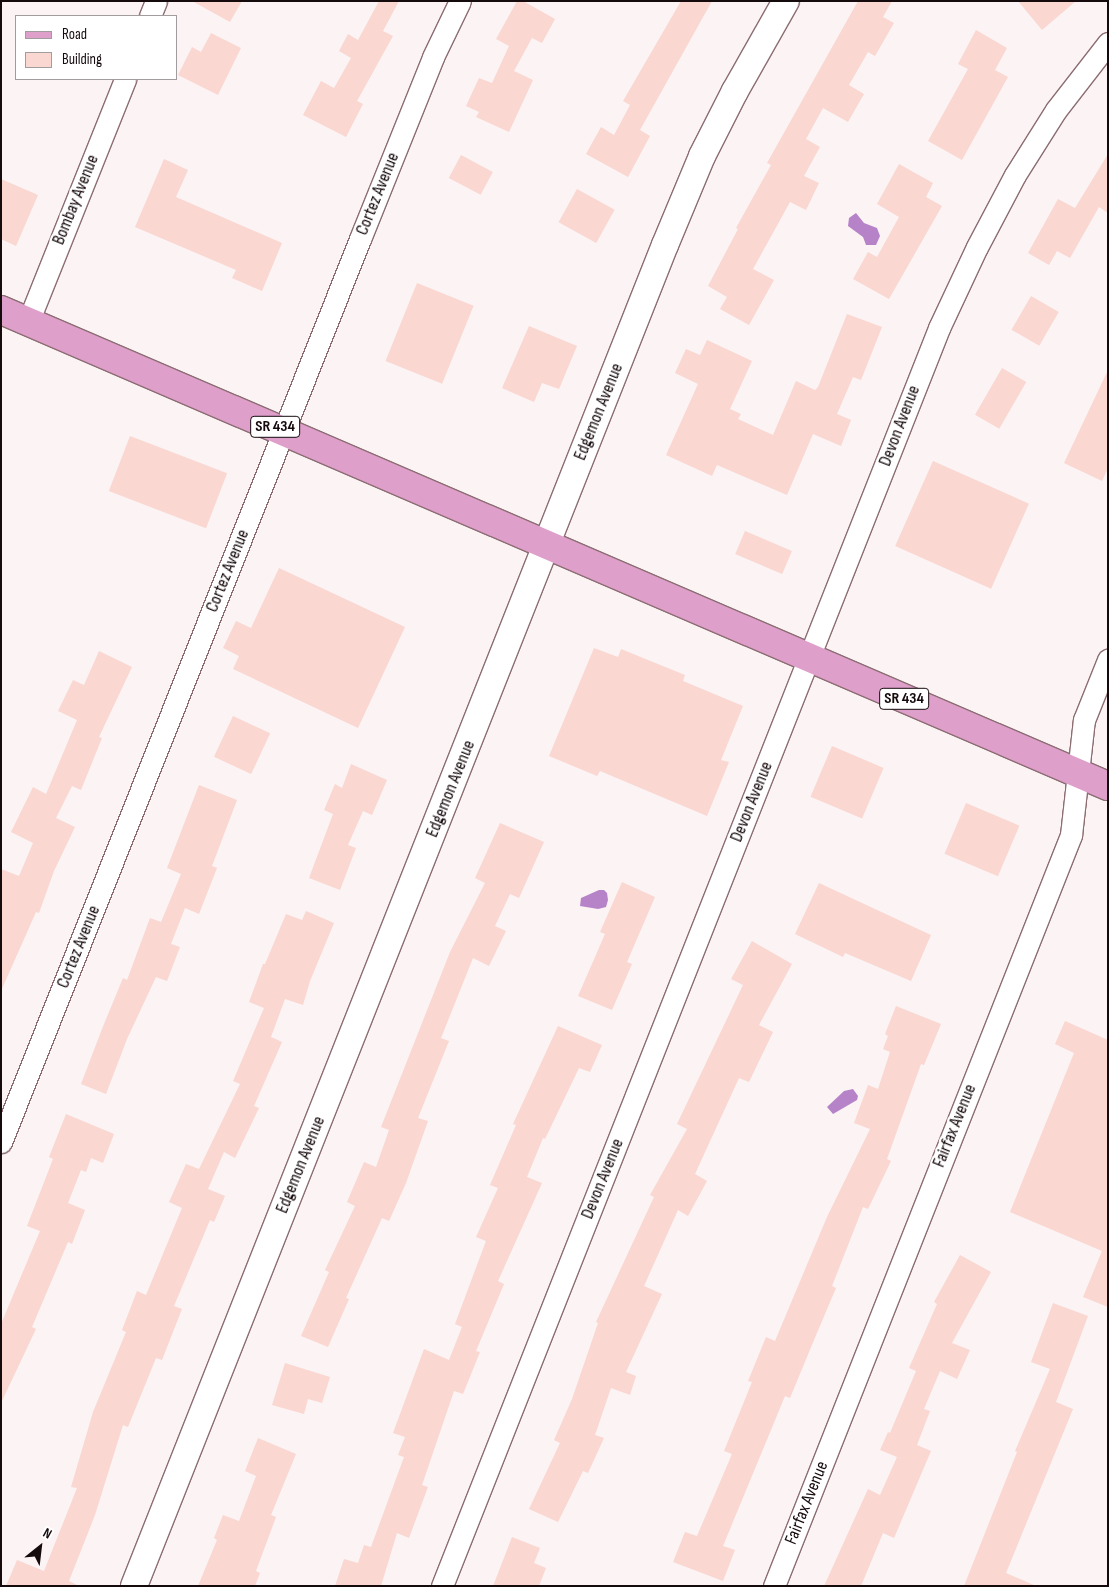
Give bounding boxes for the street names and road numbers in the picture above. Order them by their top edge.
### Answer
street label: Cortez Avenue [352,149,404,239]
street label: Bombay Avenue [48,152,104,248]
street label: Edgemon Avenue [570,360,628,464]
street label: Devon Avenue [875,383,925,469]
road number: SR 434 [250,414,300,441]
street label: Cortez Avenue [202,526,254,616]
road number: SR 434 [879,686,929,712]
street label: Edgemon Avenue [422,737,480,841]
street label: Devon Avenue [726,759,778,845]
street label: Cortez Avenue [53,902,105,992]
street label: Fairfax Avenue [929,1081,981,1171]
street label: Edgemon Avenue [272,1113,330,1217]
street label: Devon Avenue [577,1136,629,1222]
street label: Fairfax Avenue [781,1458,833,1548]

